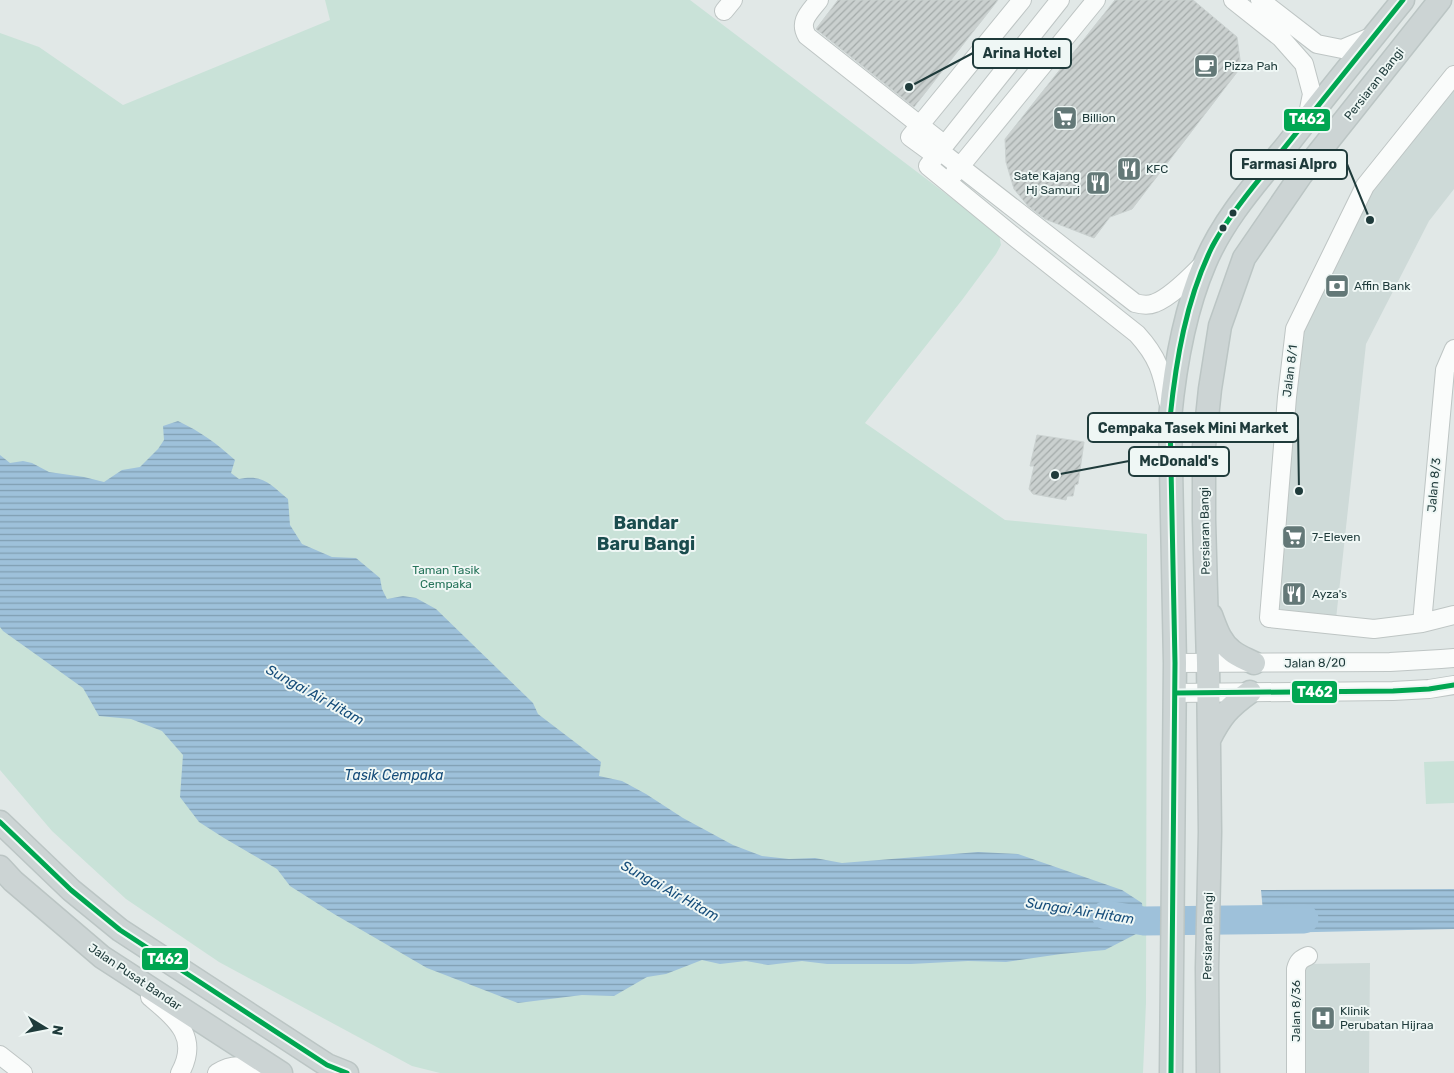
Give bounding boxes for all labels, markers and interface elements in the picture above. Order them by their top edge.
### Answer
callout: Arina Hotel [973,39,1071,68]
text: Arina Hotel [983,45,1061,62]
street label: Persiaran Bangi [1341,45,1407,123]
cafe icon: Pizza Pah [1193,53,1219,79]
place label: Pizza Pah [1224,59,1278,73]
supermarket icon: Billion [1052,105,1078,131]
line badge: T462 [1283,108,1331,132]
place label: Billion [1082,111,1116,125]
text: T462 [1289,111,1325,128]
callout: Farmasi Alpro [1231,150,1347,179]
restaurant icon: KFC [1116,156,1142,182]
text: Farmasi Alpro [1241,156,1337,173]
place label: KFC [1146,162,1168,176]
place label: Sate Kajang Hj Samuri [1014,169,1080,197]
restaurant icon: Sate Kajang Hj Samuri [1085,170,1111,196]
unlabelled marker [1228,208,1238,218]
unlabelled marker [1218,223,1228,233]
bank icon: Affin Bank [1324,273,1350,299]
place label: Affin Bank [1354,279,1411,293]
street label: Jalan 8/1 [1280,344,1300,398]
callout: Cempaka Tasek Mini Market [1088,413,1298,442]
text: Cempaka Tasek Mini Market [1098,420,1289,437]
callout: McDonald's [1129,447,1229,476]
text: McDonald's [1139,453,1219,470]
street label: Jalan 8/3 [1425,457,1443,513]
street label: Persiaran Bangi [1197,487,1213,575]
district label: Bandar Baru Bangi [597,512,695,555]
supermarket icon: 7-Eleven [1281,524,1307,550]
place label: 7-Eleven [1312,530,1361,544]
park label: Taman Tasik Cempaka [412,563,480,591]
restaurant icon: Ayza's [1281,581,1307,607]
place label: Ayza's [1312,587,1347,601]
street label: Jalan 8/20 [1284,655,1346,671]
water label: Sungai Air Hitam [263,661,367,729]
line badge: T462 [1291,680,1338,704]
text: T462 [1297,684,1333,701]
water label: Tasik Cempaka [345,767,443,784]
water label: Sungai Air Hitam [618,857,722,925]
street label: Persiaran Bangi [1200,892,1216,980]
water label: Sungai Air Hitam [1025,894,1135,928]
street label: Jalan Pusat Bandar [86,941,185,1014]
line badge: T462 [141,947,189,971]
text: T462 [147,951,183,968]
street label: Jalan 8/36 [1289,980,1303,1042]
north arrow [20,1003,70,1053]
place label: Klinik Perubatan Hijraa [1340,1004,1434,1032]
hospital icon: Klinik Perubatan Hijraa [1310,1005,1336,1031]
text: N [48,1024,67,1037]

